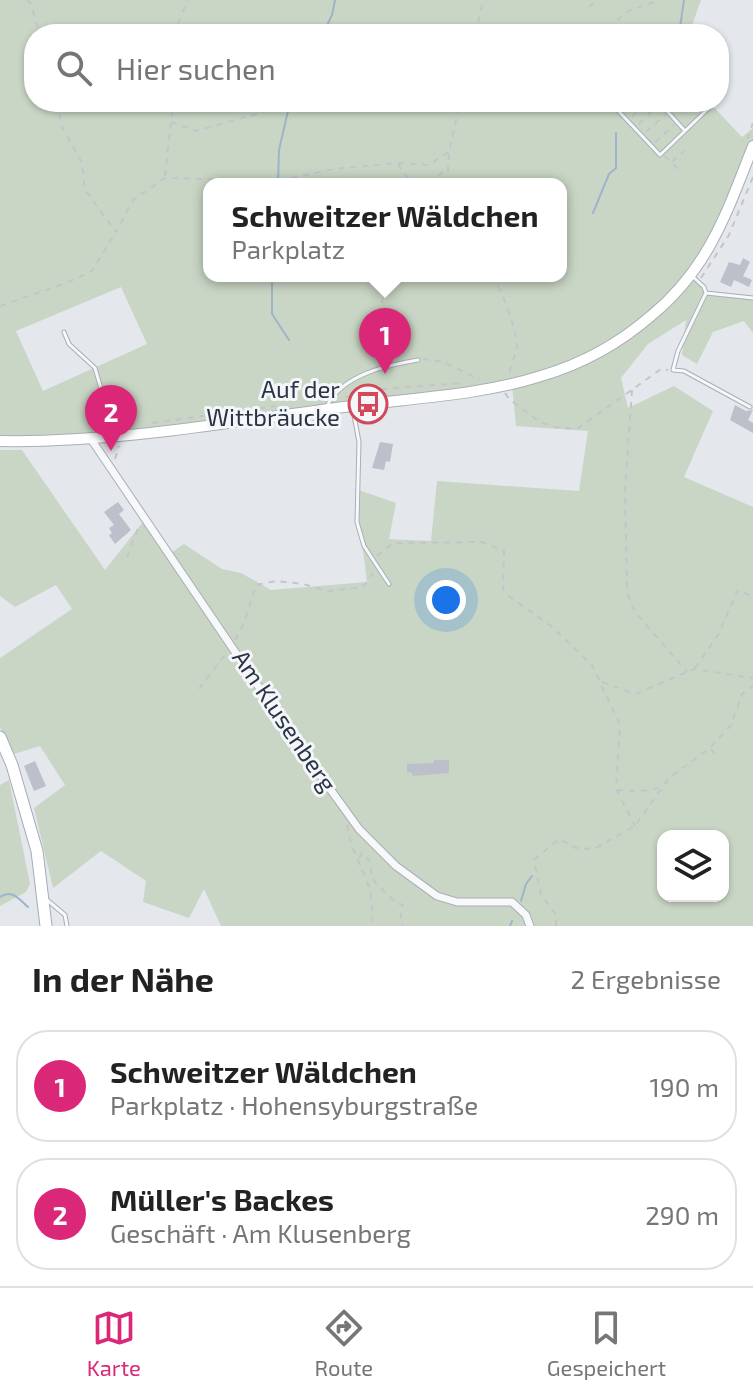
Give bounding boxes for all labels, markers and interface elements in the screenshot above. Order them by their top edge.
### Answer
search box [24,24,729,112]
icon: search [52,46,96,90]
text: Hier suchen [116,50,276,86]
popup [203,178,567,282]
text: Schweitzer Wäldchen [232,197,538,233]
text: Parkplatz [232,233,345,264]
pin: 1 [359,308,411,374]
place label: Auf der Wittbräucke [206,374,340,431]
bus stop icon: Auf der Wittbräucke [347,383,389,425]
pin: 2 [85,385,137,451]
your location [426,580,466,620]
street label: Am Klusenberg [227,644,343,797]
map controls [657,830,729,902]
button: layers [657,830,729,902]
text: In der Nähe [32,958,214,999]
text: 2 Ergebnisse [571,963,721,994]
text: Schweitzer Wäldchen [110,1053,417,1089]
text: 1 [54,1071,66,1102]
text: 190 m [650,1071,719,1102]
text: Parkplatz · Hohensyburgstraße [110,1089,478,1120]
text: Müller's Backes [110,1181,334,1217]
text: 2 [52,1199,68,1230]
text: 290 m [645,1199,719,1230]
text: Geschäft · Am Klusenberg [110,1217,411,1248]
tab: Karte [87,1306,141,1380]
tab: Route [314,1306,373,1380]
tab: Gespeichert [547,1306,666,1380]

